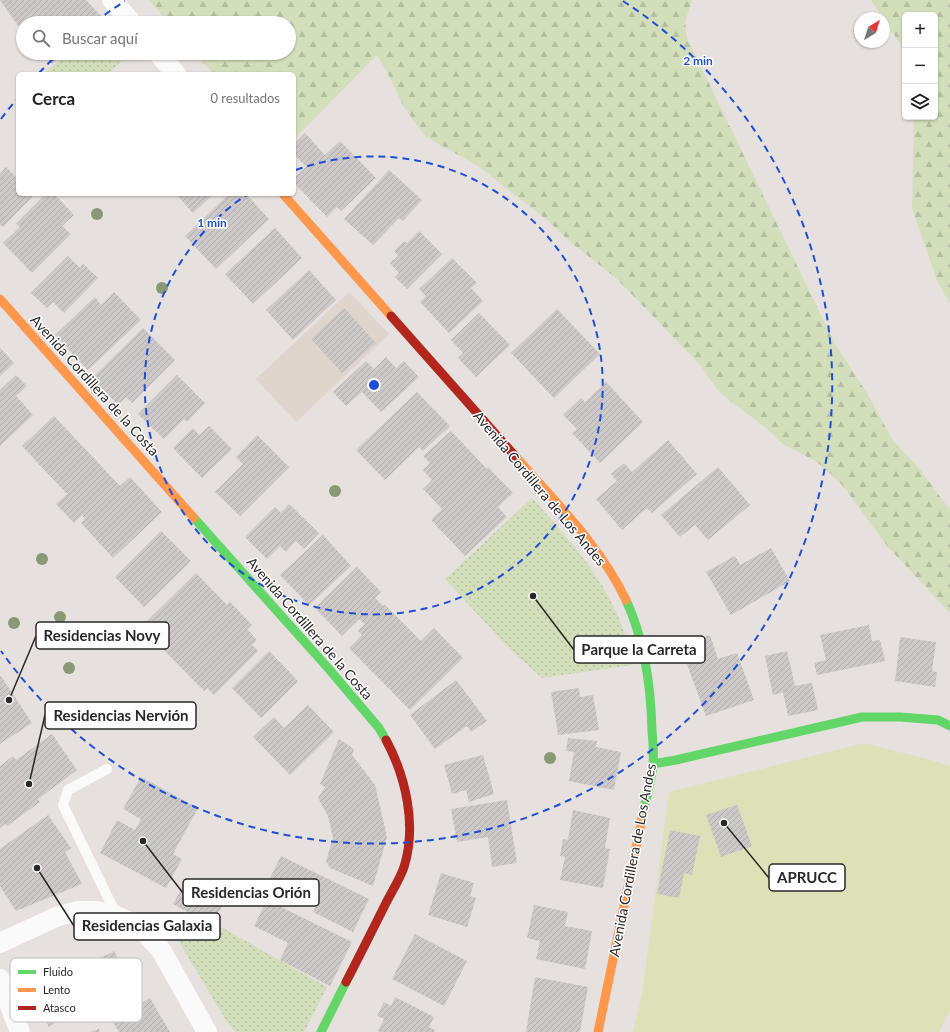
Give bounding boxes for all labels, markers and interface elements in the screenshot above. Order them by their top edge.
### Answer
north arrow [854,12,890,48]
map controls [902,12,938,120]
button: + [902,12,938,48]
search box [16,16,296,60]
icon: search [30,27,52,49]
text: Buscar aquí [62,29,138,47]
button: − [902,48,938,84]
text: 2 min [683,53,713,68]
button: layers [902,84,938,120]
text: Cerca [32,88,75,109]
text: 0 resultados [210,90,280,106]
text: 1 min [197,215,227,230]
street label: Avenida Cordillera de la Costa [27,311,163,459]
centre of rings [367,378,381,392]
street label: Avenida Cordillera de Los Andes [470,407,610,569]
street label: Avenida Cordillera de la Costa [243,553,377,703]
callout: Residencias Novy [36,622,169,649]
text: Residencias Novy [44,626,161,644]
callout: Parque la Carreta [574,636,705,663]
text: Parque la Carreta [581,640,697,658]
callout: Residencias Nervión [45,702,196,729]
text: Residencias Nervión [53,706,189,724]
street label: Avenida Cordillera de Los Andes [605,762,659,958]
callout: APRUCC [769,864,845,891]
text: APRUCC [776,868,837,886]
callout: Residencias Orión [183,879,319,906]
text: Residencias Orión [191,883,311,901]
callout: Residencias Galaxia [74,913,220,940]
text: Residencias Galaxia [82,916,212,934]
legend [10,958,142,1022]
text: Fluido [43,965,73,978]
text: Lento [43,983,70,996]
text: Atasco [43,1001,76,1014]

